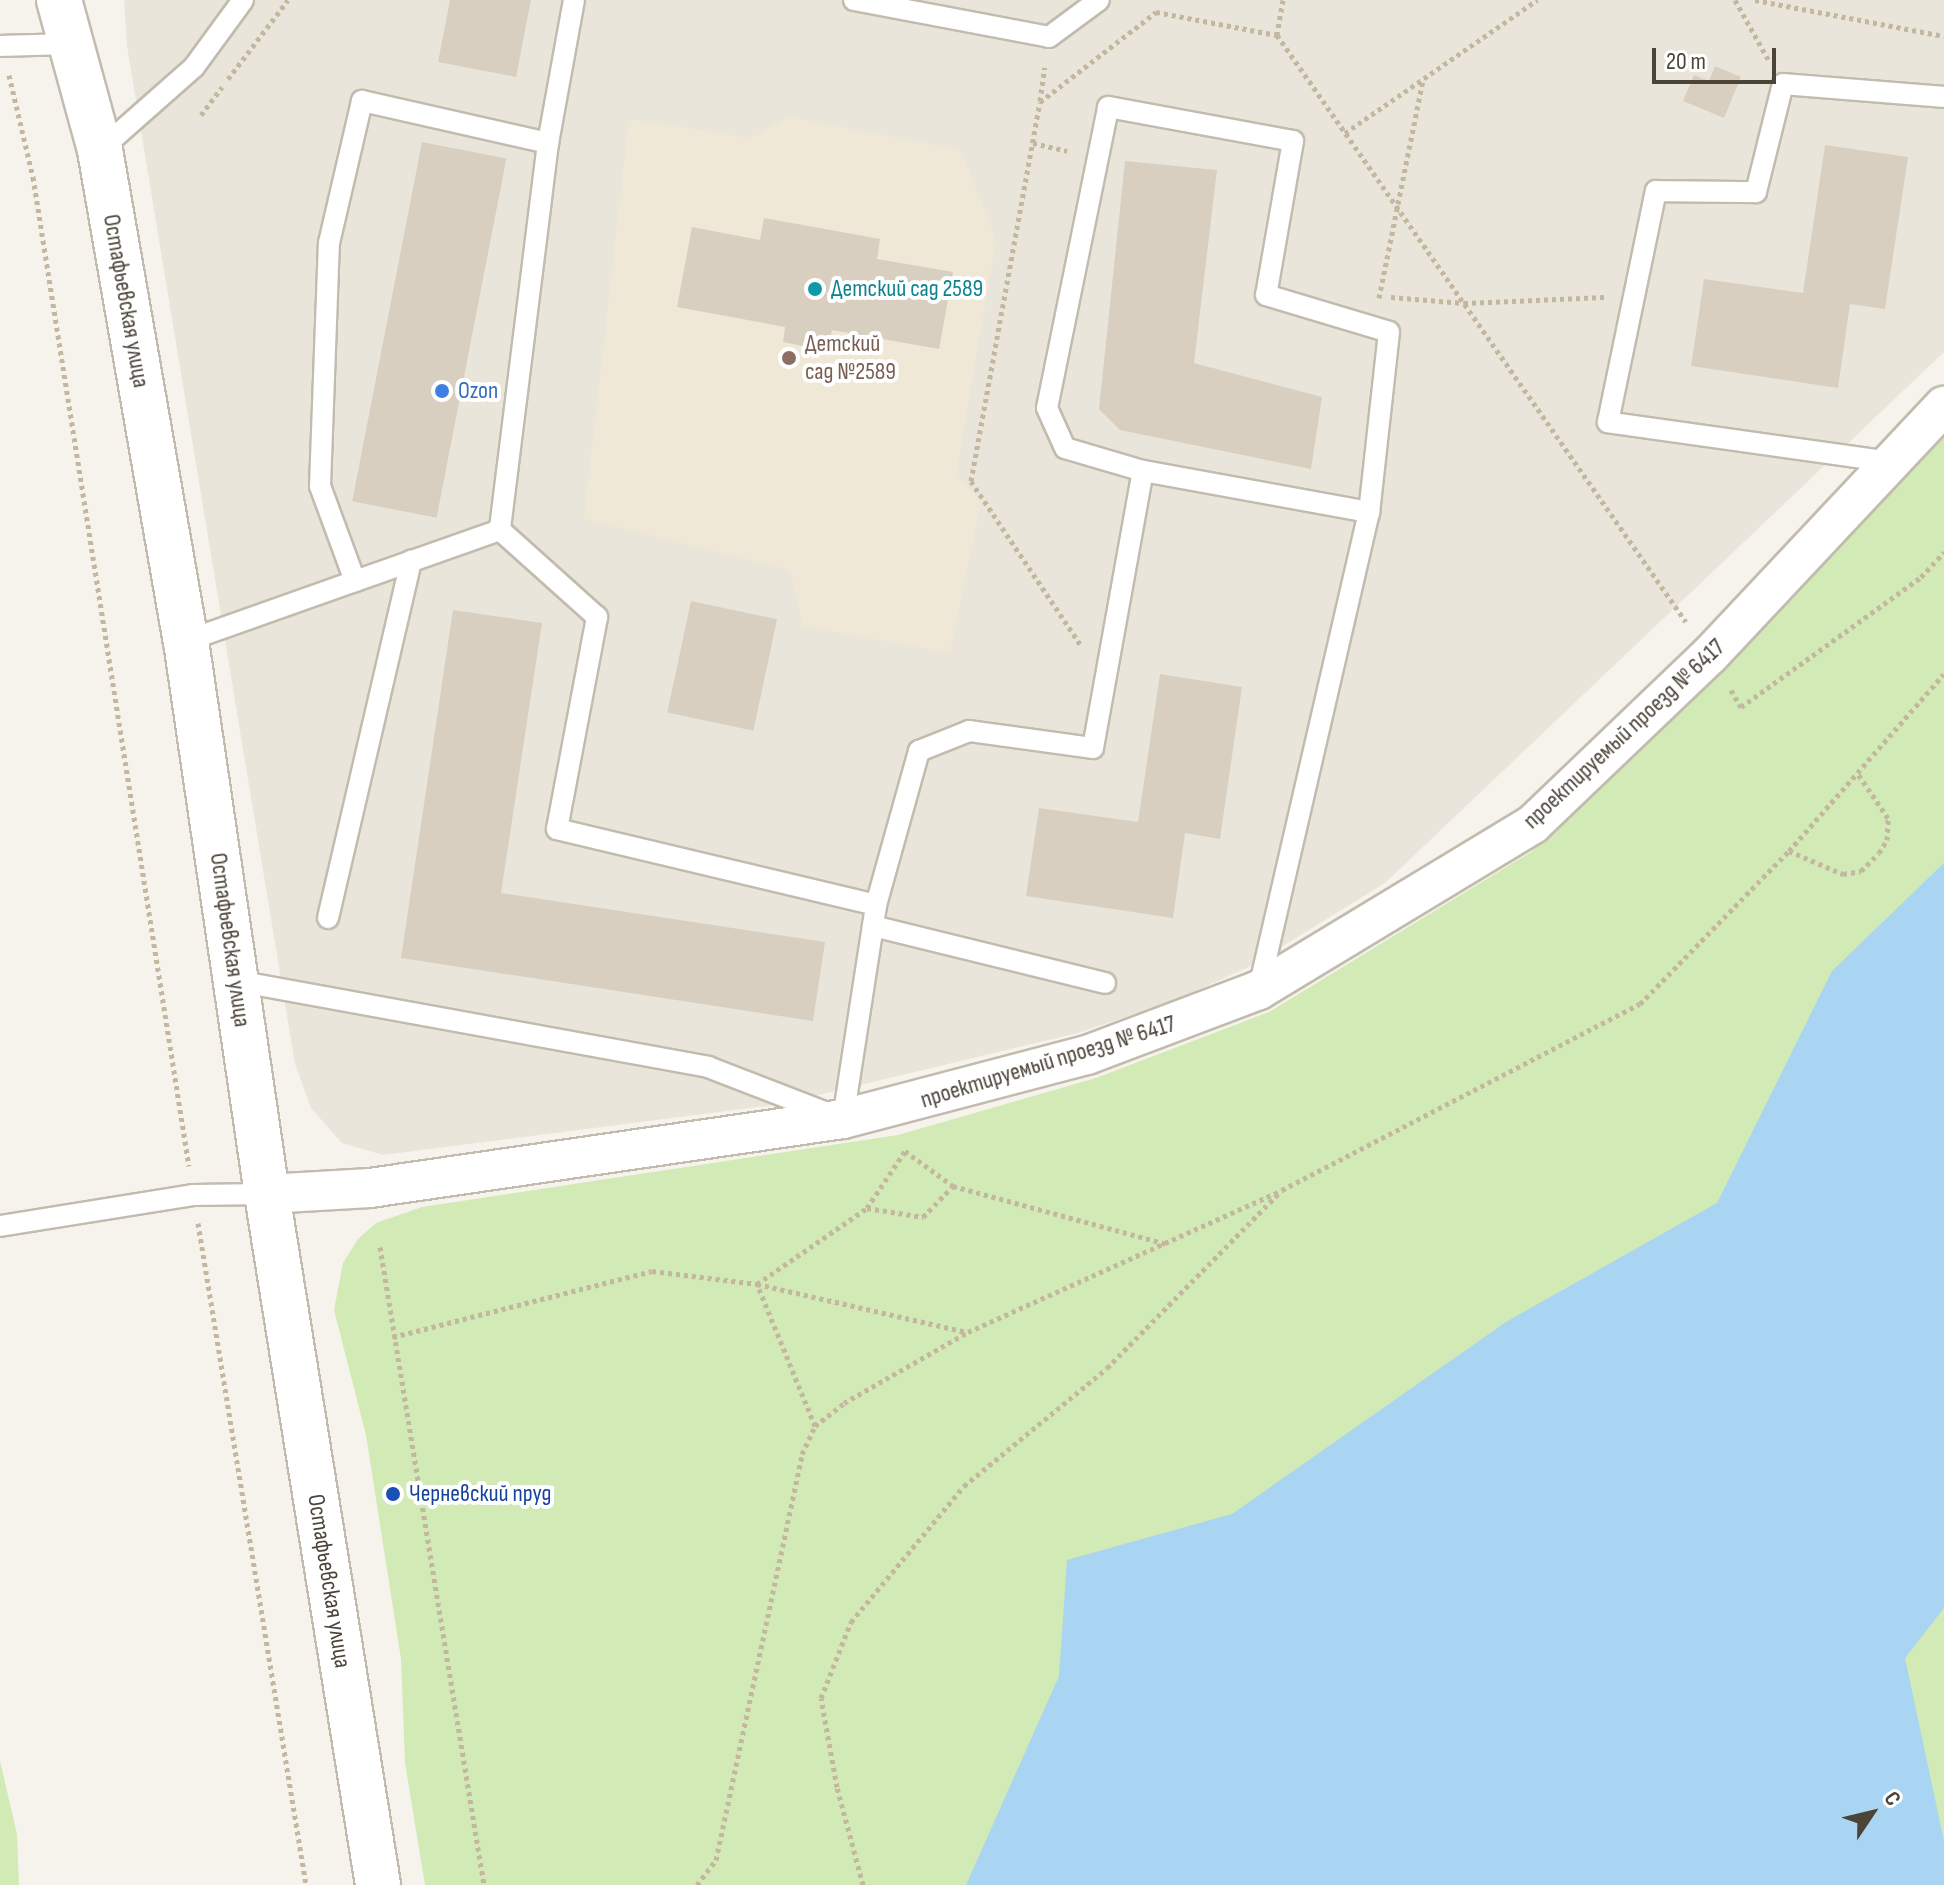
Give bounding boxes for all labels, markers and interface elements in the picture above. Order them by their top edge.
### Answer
scale bar [1656,32,1780,82]
text: 20 m [1666,47,1706,76]
street label: Остафьевская улица [97,212,155,390]
place label: Детский сад 2589 [831,275,983,303]
marker: Детский сад 2589 [806,280,824,298]
place label: Детский сад №2589 [805,330,896,386]
marker: Детский сад №2589 [780,349,798,367]
place label: Ozon [458,377,498,405]
marker: Ozon [433,382,451,400]
street label: проектируемый проезд № 6417 [1517,633,1731,835]
street label: Остафьевская улица [204,851,256,1029]
street label: проектируемый проезд № 6417 [917,1009,1179,1115]
place label: Черневский пруд [409,1480,551,1508]
marker: Черневский пруд [384,1485,402,1503]
street label: Остафьевская улица [301,1492,357,1670]
north arrow [1832,1773,1912,1853]
text: С [1878,1787,1906,1811]

